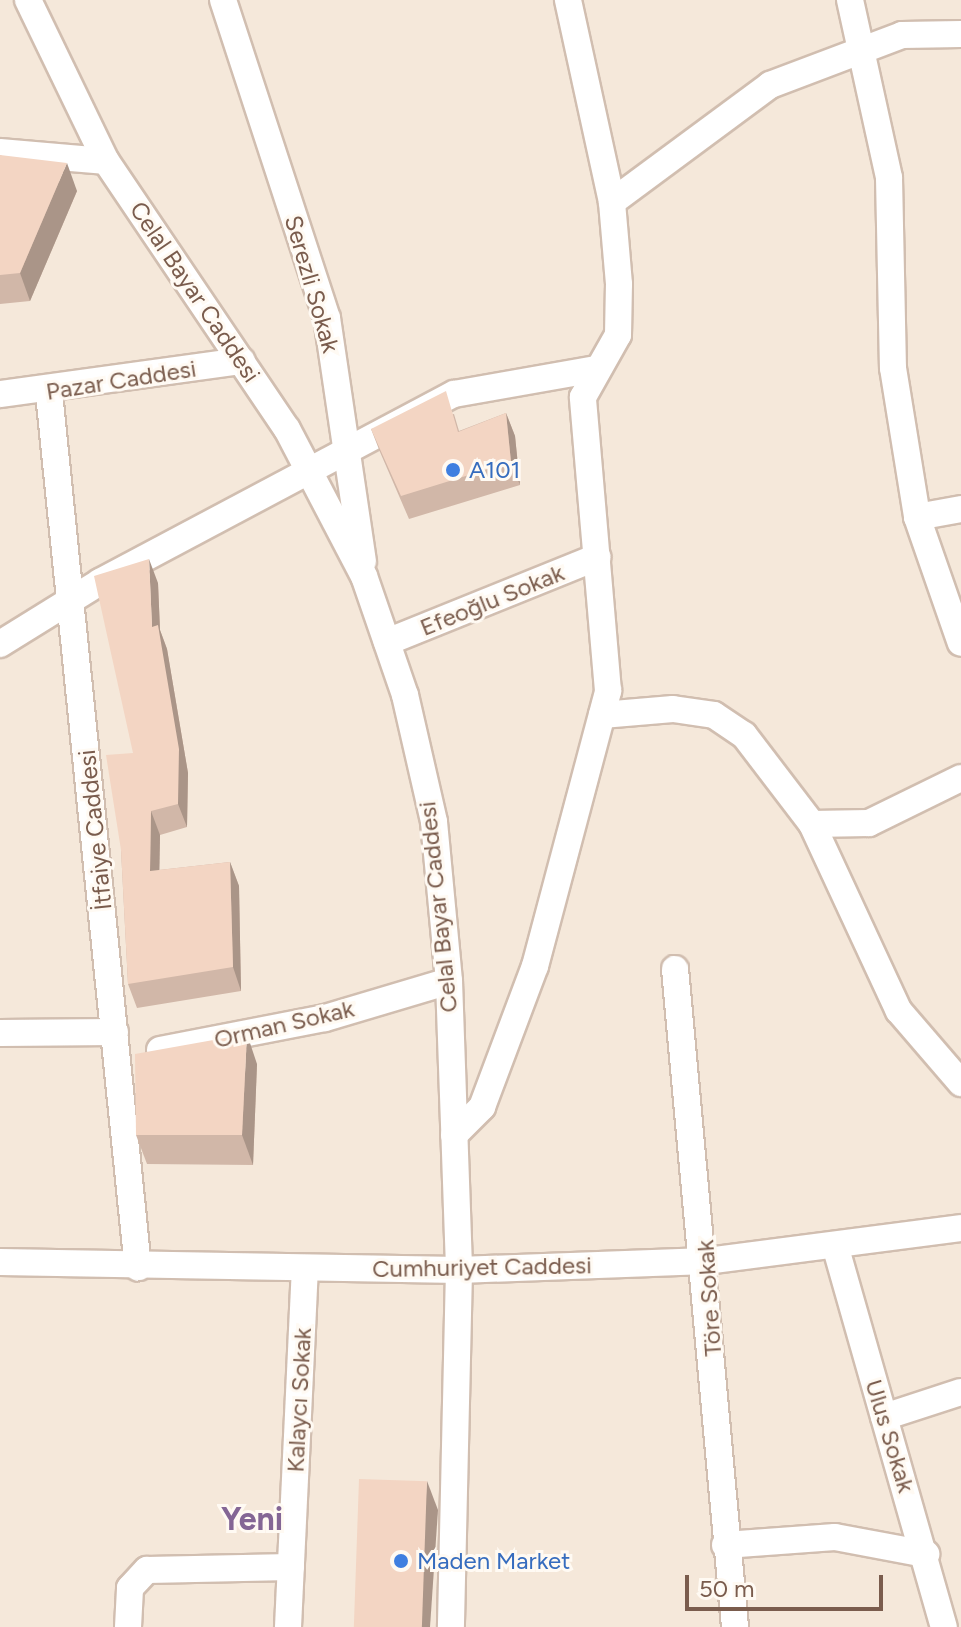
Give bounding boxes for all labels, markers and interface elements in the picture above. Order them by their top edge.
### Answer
street label: Celal Bayar Caddesi [124,196,266,388]
street label: Serezli Sokak [279,212,345,356]
street label: Pazar Caddesi [44,354,198,406]
place label: A101 [469,456,520,484]
marker: A101 [444,461,462,479]
street label: Efeoğlu Sokak [416,558,568,642]
street label: İtfaiye Caddesi [72,748,118,912]
street label: Celal Bayar Caddesi [413,800,463,1014]
street label: Orman Sokak [211,994,357,1054]
street label: Töre Sokak [691,1239,727,1357]
street label: Cumhuriyet Caddesi [372,1251,592,1283]
street label: Kalaycı Sokak [281,1327,317,1473]
street label: Ulus Sokak [859,1376,921,1496]
district label: Yeni [221,1500,283,1538]
place label: Maden Market [417,1547,570,1575]
marker: Maden Market [392,1552,410,1570]
scale bar [689,1559,887,1609]
text: 50 m [699,1574,755,1603]

